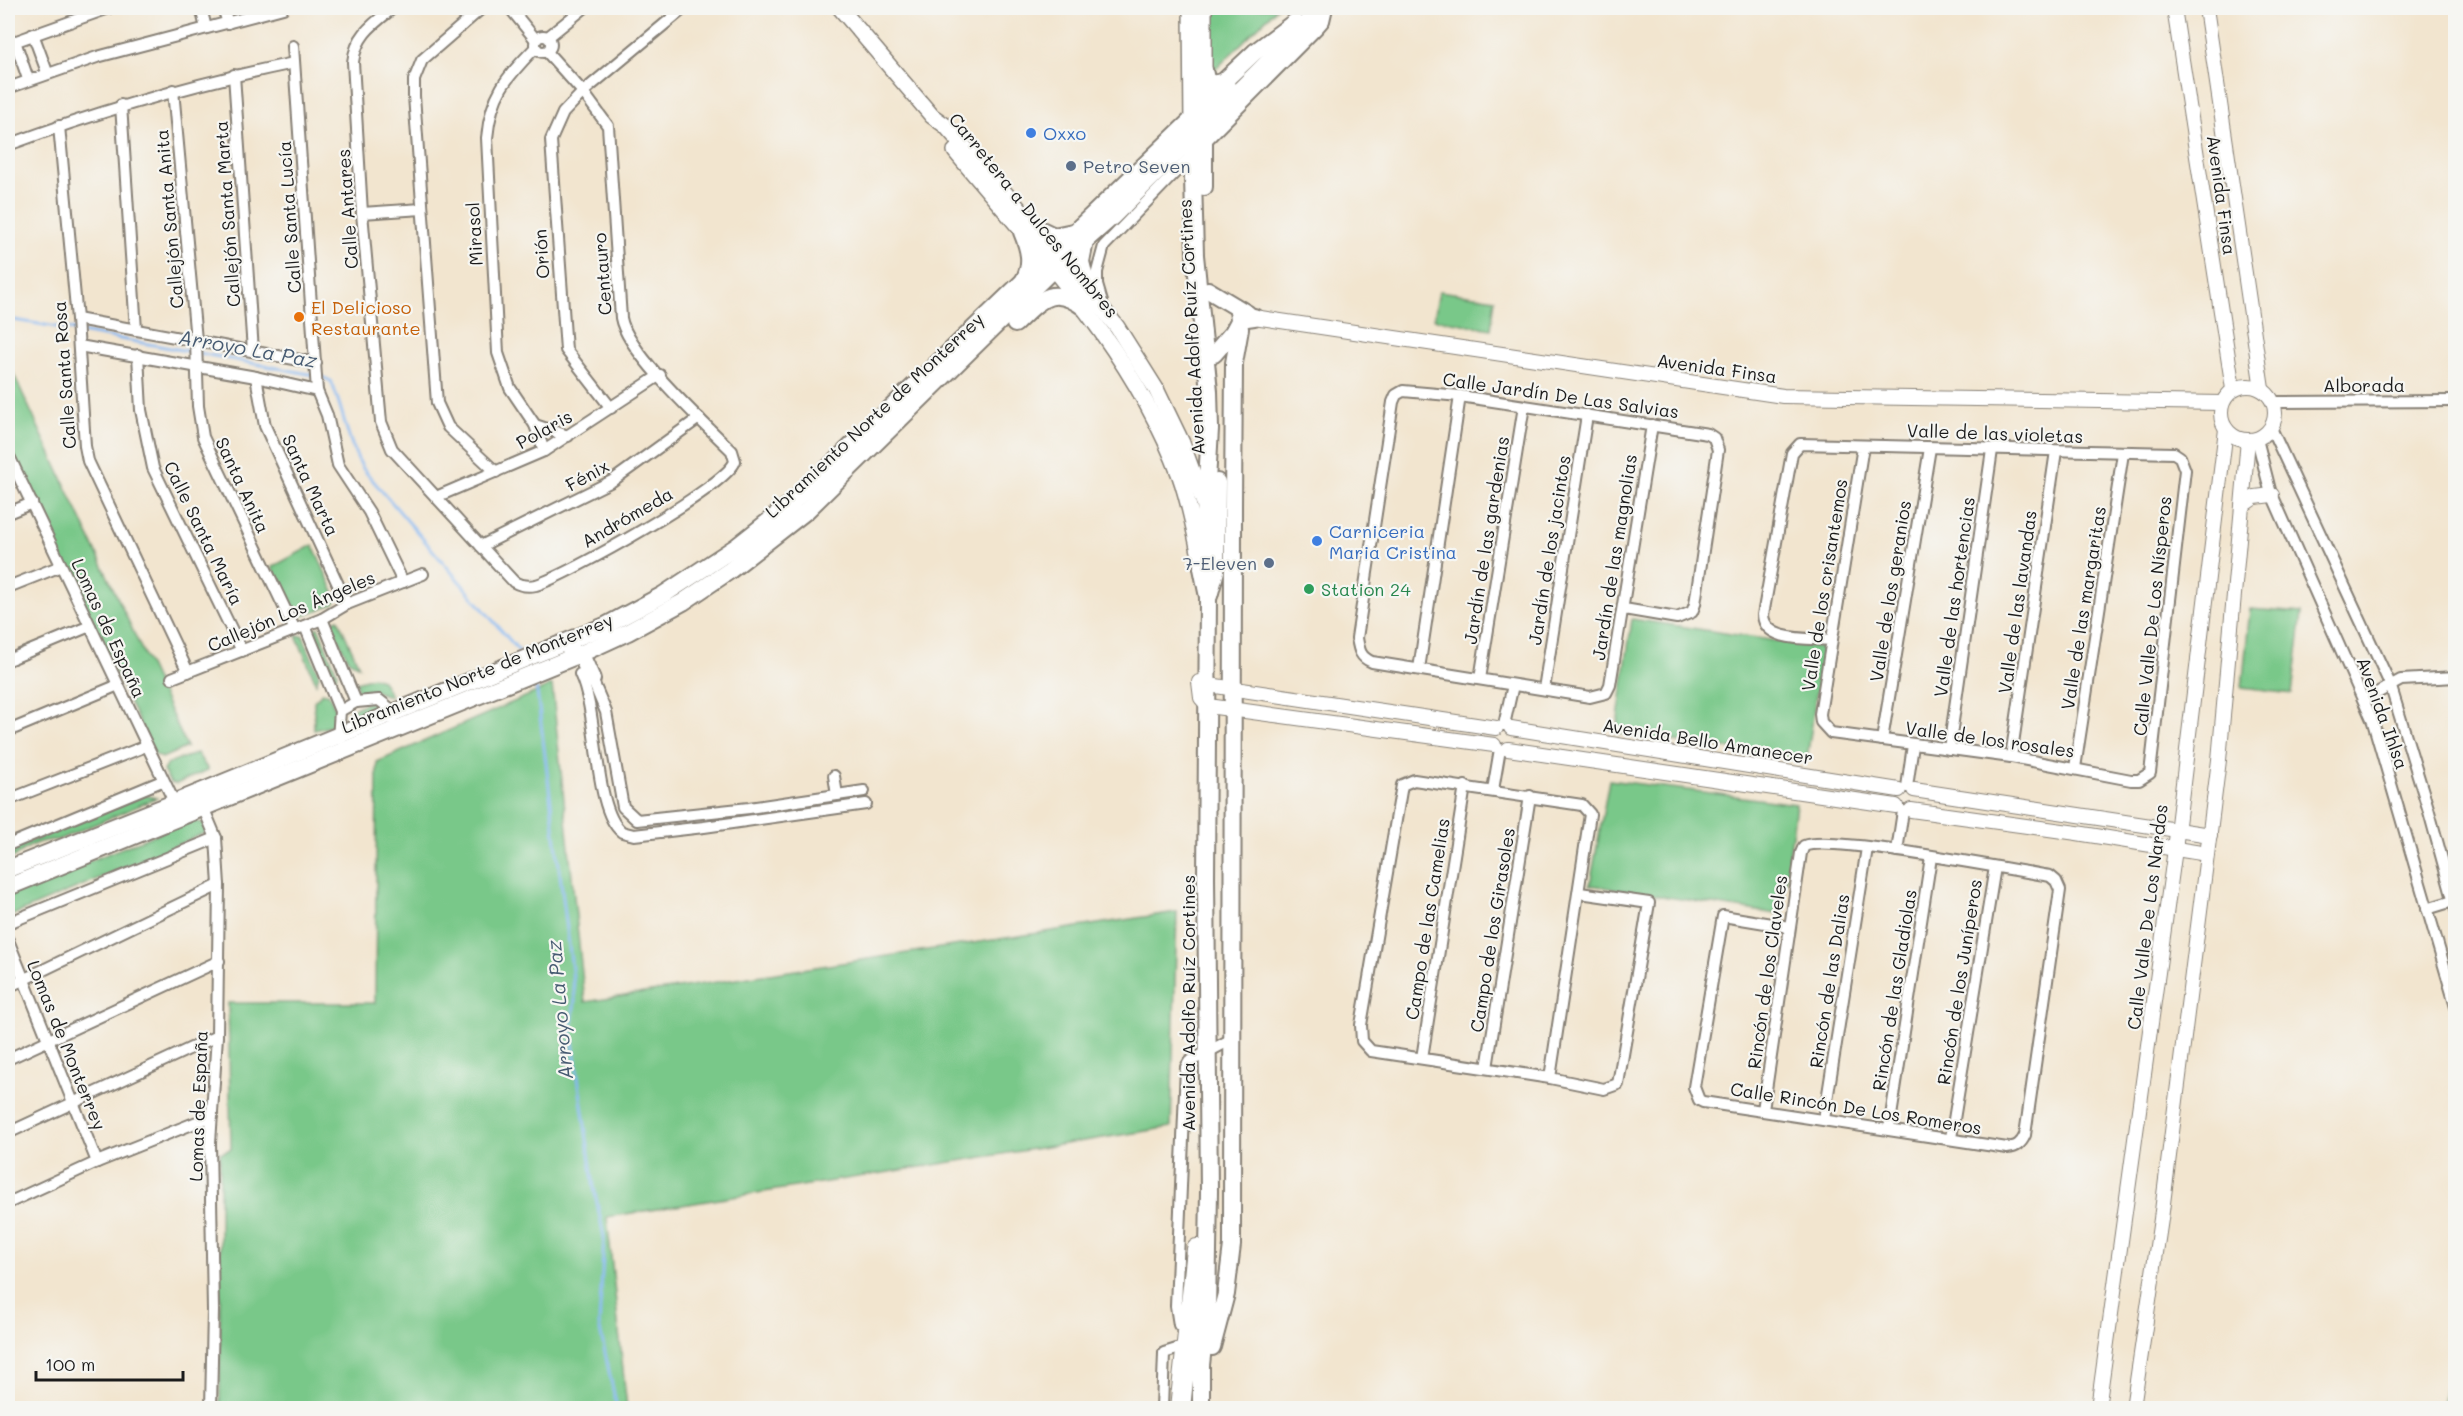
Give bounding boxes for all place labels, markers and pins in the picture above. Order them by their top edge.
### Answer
place label: Oxxo [1043,121,1087,145]
marker: Oxxo [1024,126,1038,140]
place label: Petro Seven [1083,154,1190,178]
marker: Petro Seven [1064,159,1078,173]
place label: El Delicioso Restaurante [311,295,421,340]
marker: El Delicioso Restaurante [292,310,306,324]
place label: Carniceria Maria Cristina [1329,519,1457,564]
marker: Carniceria Maria Cristina [1310,534,1324,548]
place label: 7-Eleven [1183,551,1257,575]
marker: 7-Eleven [1262,556,1276,570]
place label: Station 24 [1321,577,1411,601]
marker: Station 24 [1302,582,1316,596]

